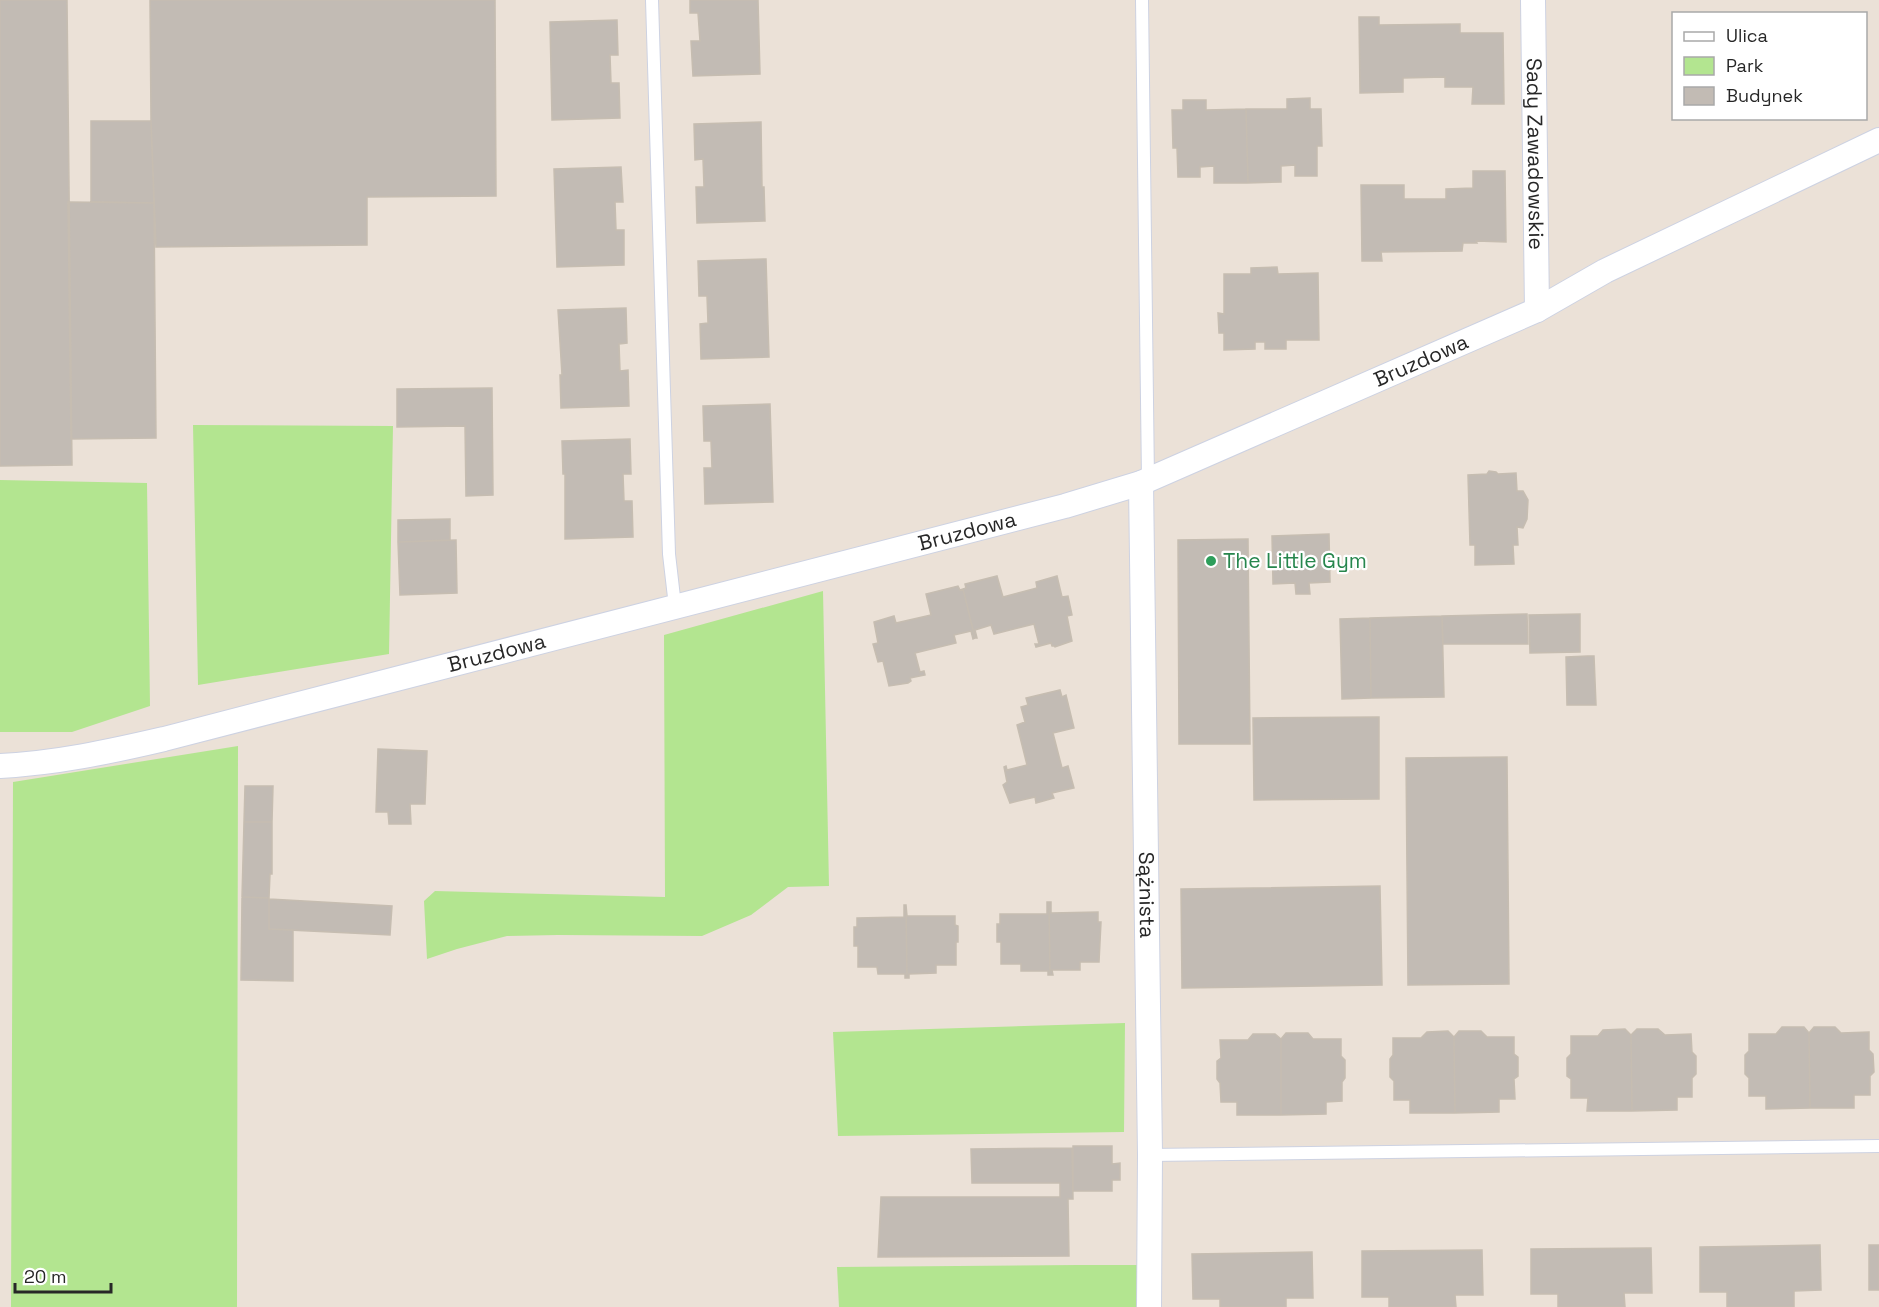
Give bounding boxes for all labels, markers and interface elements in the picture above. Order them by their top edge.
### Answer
legend [1672,12,1867,120]
text: Ulica [1726,24,1768,47]
text: Park [1726,54,1764,77]
street label: Sady Zawadowskie [1521,58,1550,250]
text: Budynek [1726,84,1803,107]
street label: Bruzdowa [1369,328,1472,393]
street label: Bruzdowa [915,505,1019,556]
place label: The Little Gym [1223,547,1367,574]
marker: The Little Gym [1204,554,1218,568]
street label: Bruzdowa [445,627,548,678]
street label: Sążnista [1133,852,1161,938]
scale bar [15,1256,111,1294]
text: 20 m [24,1265,67,1288]

